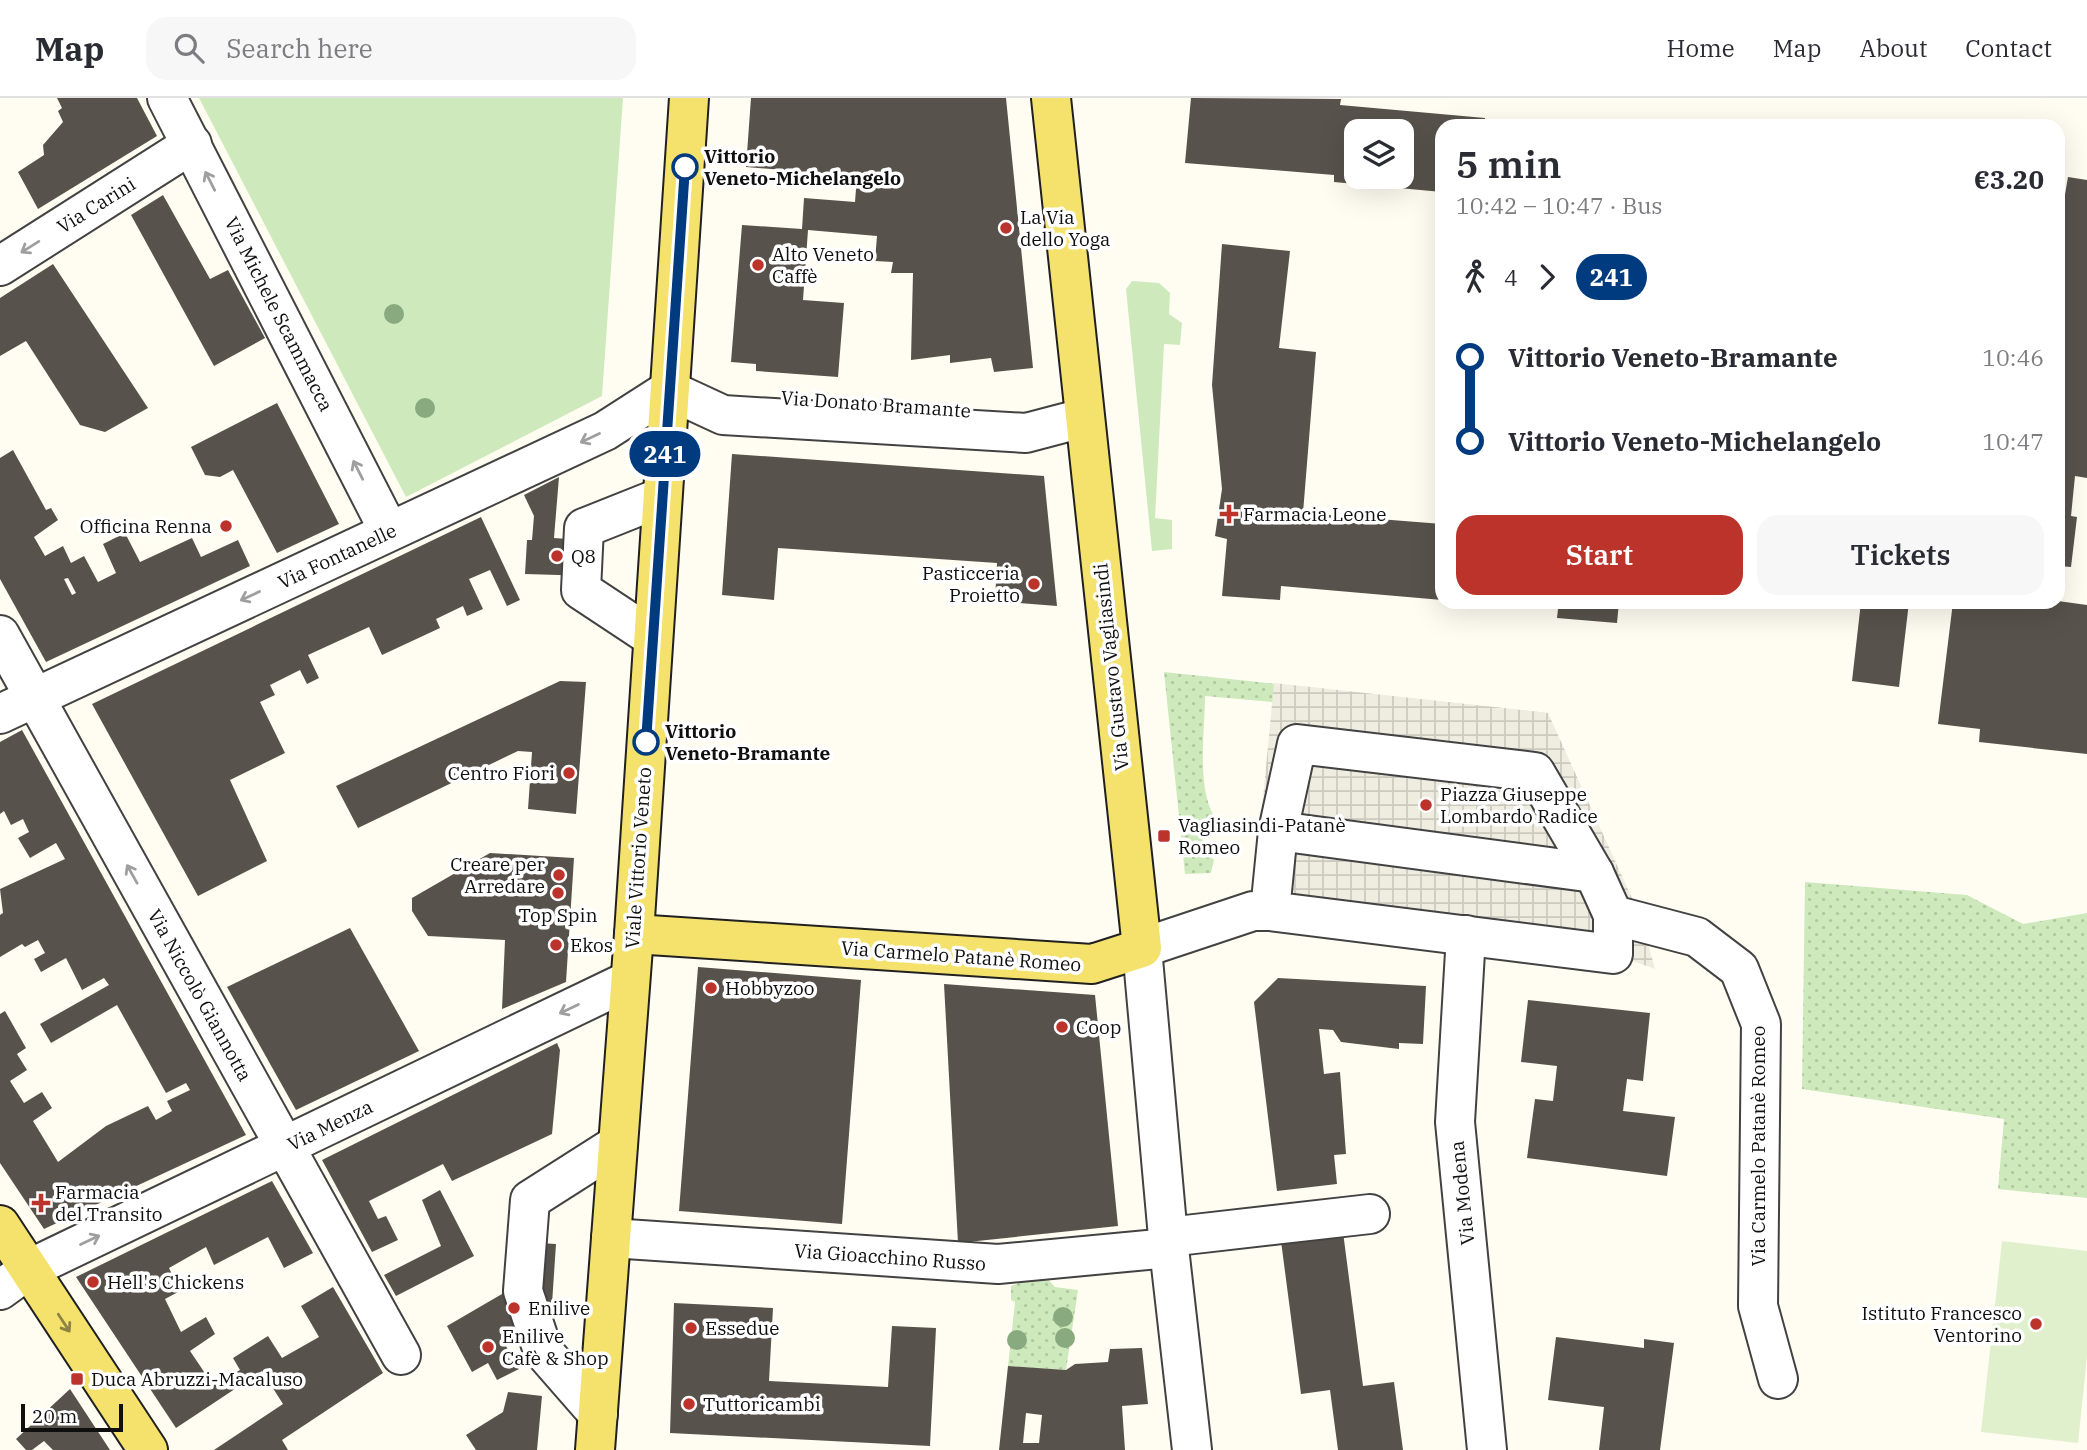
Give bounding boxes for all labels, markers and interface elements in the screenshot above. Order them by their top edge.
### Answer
search box [146,17,636,80]
text: Map [35,27,104,70]
icon: search [170,29,208,67]
text: Search here [226,31,373,65]
text: Home [1667,32,1735,64]
text: Map [1773,32,1821,64]
text: About [1859,32,1927,64]
text: Contact [1965,32,2052,64]
map controls [1344,119,1414,189]
button: layers [1344,119,1414,189]
text: 5 min [1456,139,1562,188]
place label: Vittorio Veneto-Michelangelo [704,144,901,190]
marker: Vittorio Veneto-Michelangelo [672,154,698,180]
text: €3.20 [1974,162,2044,196]
street label: Via Carini [52,171,140,239]
one-way arrow [203,171,217,191]
text: 10:42 – 10:47 · Bus [1456,190,1663,220]
place label: La Via dello Yoga [1020,205,1110,251]
street label: Via Michele Scammacca [219,213,339,415]
marker: La Via dello Yoga [998,220,1014,236]
one-way arrow [21,240,41,254]
place label: Alto Veneto Caffè [772,242,874,288]
marker: Alto Veneto Caffè [750,257,766,273]
icon: walk [1456,258,1494,296]
icon: forward [1528,258,1566,296]
text: 241 [1590,261,1633,293]
text: 4 [1504,262,1518,292]
text: Vittorio Veneto-Bramante [1508,340,1838,374]
text: 10:46 [1982,342,2044,372]
street label: Via Donato Bramante [780,385,972,423]
text: Vittorio Veneto-Michelangelo [1508,424,1881,458]
text: 10:47 [1982,426,2044,456]
line badge: 241 [625,431,705,477]
one-way arrow [580,432,601,446]
text: 241 [643,438,687,470]
one-way arrow [351,461,365,481]
place label: Farmacia Leone [1243,502,1387,526]
marker: Farmacia Leone [1221,506,1237,522]
place label: Officina Renna [80,514,212,538]
button: Start [1456,515,1743,595]
button: Tickets [1757,515,2044,595]
marker: Officina Renna [218,518,234,534]
street label: Via Fontanelle [274,518,400,594]
place label: Q8 [571,544,596,568]
marker: Q8 [549,548,565,564]
place label: Pasticceria Proietto [922,561,1020,607]
street label: Via Gustavo Vagliasindi [1088,562,1134,772]
marker: Pasticceria Proietto [1026,576,1042,592]
one-way arrow [240,590,261,603]
place label: Vittorio Veneto-Bramante [665,719,831,765]
marker: Vittorio Veneto-Bramante [633,729,659,755]
place label: Centro Fiori [448,761,555,785]
marker: Centro Fiori [561,765,577,781]
street label: Viale Vittorio Veneto [620,766,656,950]
place label: Piazza Giuseppe Lombardo Radice [1440,782,1598,828]
marker: Piazza Giuseppe Lombardo Radice [1418,797,1434,813]
place label: Vagliasindi-Patanè Romeo [1178,813,1346,859]
marker: Vagliasindi-Patanè Romeo [1156,828,1172,844]
place label: Creare per Arredare [450,852,546,898]
one-way arrow [125,864,139,884]
marker: Creare per Arredare [551,867,567,883]
marker: Top Spin [550,885,566,901]
place label: Top Spin [518,903,598,927]
street label: Via Niccolò Giannotta [143,905,257,1085]
place label: Ekos [570,933,613,957]
street label: Via Carmelo Patanè Romeo [840,936,1082,976]
marker: Ekos [548,937,564,953]
place label: Hobbyzoo [725,976,815,1000]
marker: Hobbyzoo [703,980,719,996]
one-way arrow [559,1003,580,1017]
place label: Coop [1076,1015,1121,1039]
marker: Coop [1054,1019,1070,1035]
street label: Via Carmelo Patanè Romeo [1746,1026,1770,1266]
street label: Via Menza [283,1094,377,1156]
street label: Via Modena [1445,1140,1479,1246]
place label: Farmacia del Transito [55,1180,163,1226]
marker: Farmacia del Transito [33,1195,49,1211]
one-way arrow [80,1232,101,1245]
street label: Via Gioacchino Russo [793,1238,987,1276]
place label: Hell's Chickens [107,1270,244,1294]
marker: Hell's Chickens [85,1274,101,1290]
place label: Enilive [528,1296,590,1320]
marker: Enilive [506,1300,522,1316]
place label: Istituto Francesco Ventorino [1862,1301,2022,1347]
one-way arrow [58,1313,72,1333]
place label: Essedue [705,1316,779,1340]
marker: Istituto Francesco Ventorino [2028,1316,2044,1332]
marker: Essedue [683,1320,699,1336]
place label: Enilive Cafè & Shop [502,1324,609,1370]
marker: Enilive Cafè & Shop [480,1339,496,1355]
place label: Duca Abruzzi-Macaluso [91,1367,303,1391]
marker: Duca Abruzzi-Macaluso [69,1371,85,1387]
place label: Tuttoricambi [703,1392,821,1416]
marker: Tuttoricambi [681,1396,697,1412]
scale bar [21,1401,122,1433]
text: 20 m [32,1404,77,1428]

